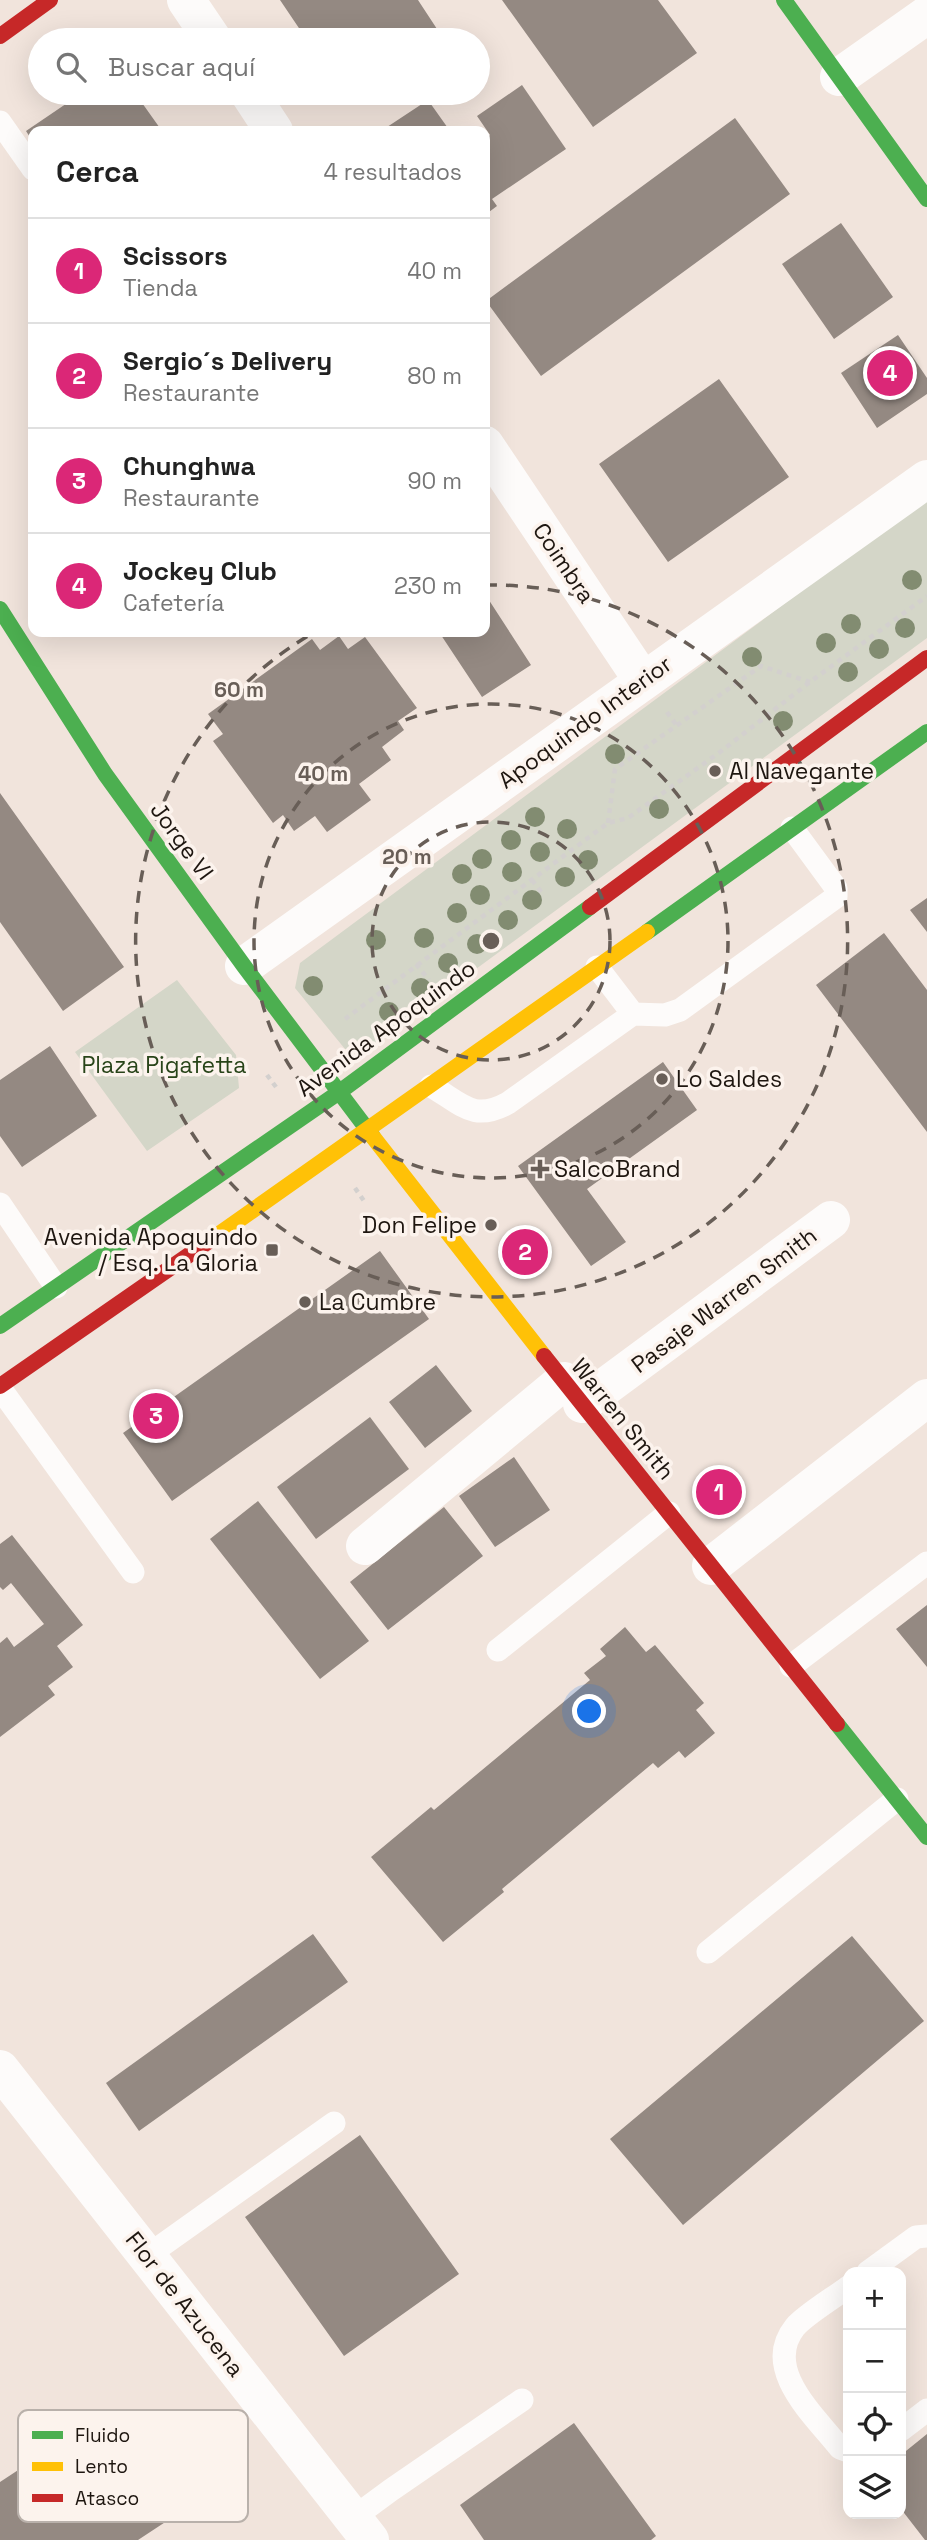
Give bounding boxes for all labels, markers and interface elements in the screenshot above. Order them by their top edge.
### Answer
search box [28,28,490,105]
icon: search [52,48,90,86]
text: Buscar aquí [108,50,255,84]
text: Cerca [56,152,139,191]
text: 4 resultados [323,157,462,187]
text: Scissors [123,239,228,273]
text: 1 [74,256,84,286]
text: 40 m [407,256,462,286]
text: Tienda [123,273,198,303]
text: Sergio´s Delivery [123,344,332,378]
pin: 4 [867,347,913,399]
text: 2 [72,361,86,391]
text: 80 m [407,361,462,391]
text: Restaurante [123,378,260,408]
text: Chunghwa [123,449,256,483]
text: 3 [72,466,86,496]
text: 90 m [407,466,462,496]
text: Restaurante [123,483,260,513]
street label: Coimbra [526,517,602,609]
text: Jockey Club [123,554,277,588]
text: 4 [72,571,86,601]
text: 230 m [394,571,462,601]
text: Cafetería [123,588,224,618]
street label: Apoquindo Interior [492,649,678,795]
text: 60 m [214,676,264,703]
place label: Al Navegante [729,756,874,786]
text: 40 m [298,760,348,787]
marker: Al Navegante [707,763,723,779]
street label: Jorge VI [144,796,220,886]
text: 20 m [382,843,432,870]
centre of rings [479,929,503,953]
street label: Avenida Apoquindo [291,953,481,1103]
park label: Plaza Pigafetta [82,1050,246,1080]
place label: Lo Saldes [676,1064,782,1094]
marker: Lo Saldes [654,1071,670,1087]
place label: SalcoBrand [554,1154,681,1184]
marker: SalcoBrand [532,1161,548,1177]
place label: Don Felipe [362,1210,477,1240]
marker: Don Felipe [483,1217,499,1233]
street label: Pasaje Warren Smith [625,1220,823,1380]
place label: Avenida Apoquindo / Esq. La Gloria [44,1222,258,1278]
pin: 2 [502,1226,548,1278]
marker: Avenida Apoquindo / Esq. La Gloria [264,1242,280,1258]
place label: La Cumbre [319,1287,436,1317]
marker: La Cumbre [297,1294,313,1310]
street label: Warren Smith [565,1352,681,1486]
pin: 3 [133,1390,179,1442]
pin: 1 [696,1466,742,1518]
your location [572,1694,606,1728]
street label: Flor de Azucena [119,2225,251,2383]
map controls [843,2267,906,2519]
button: + [843,2267,906,2330]
button: − [843,2330,906,2393]
button: locate [843,2393,906,2456]
legend [18,2410,248,2522]
text: Fluido [75,2423,130,2448]
text: Lento [75,2454,128,2479]
button: layers [843,2456,906,2519]
text: Atasco [75,2486,139,2511]

